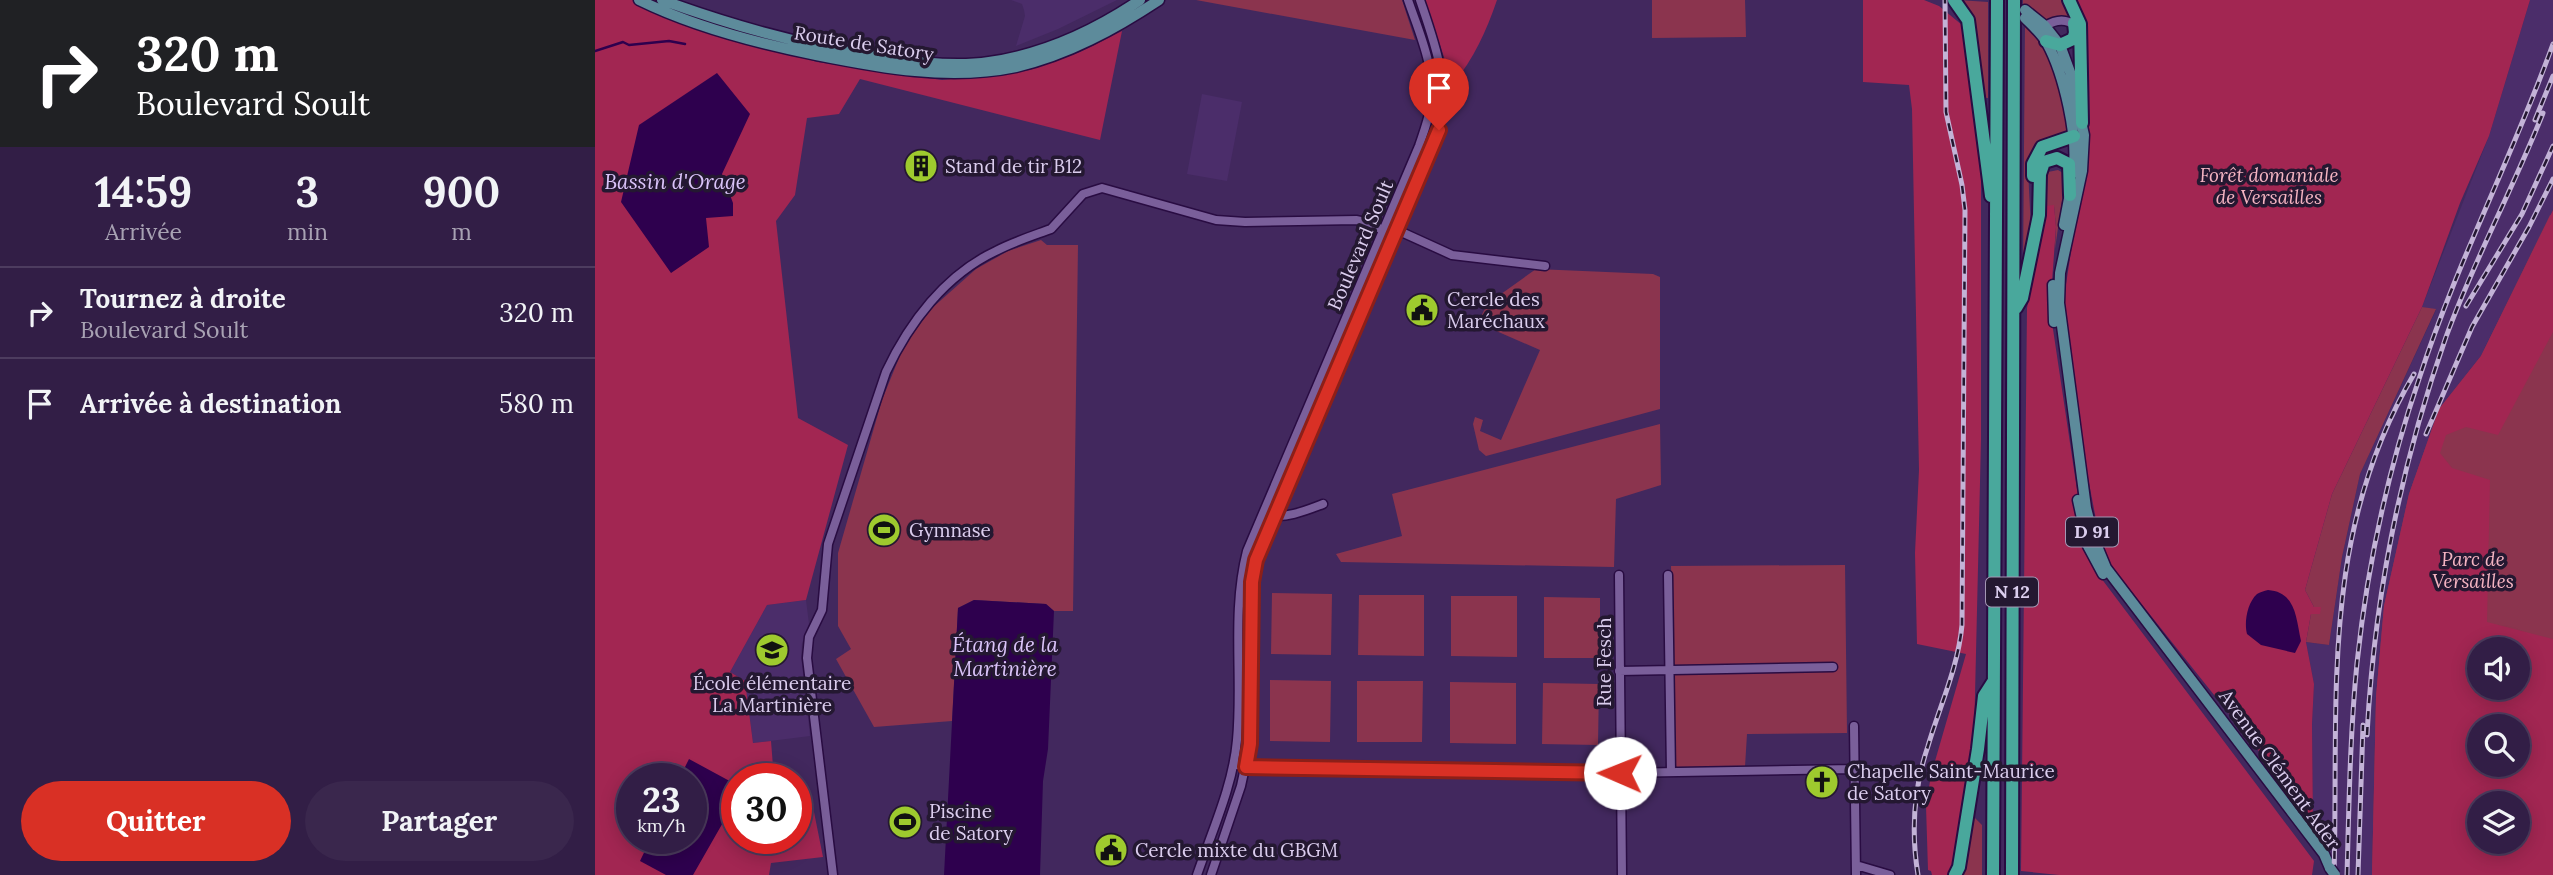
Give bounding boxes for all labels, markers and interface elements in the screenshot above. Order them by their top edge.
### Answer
street label: Route de Satory [792,20,936,66]
text: 320 m [136,22,279,84]
icon: right [21,28,112,119]
pin [1409,58,1469,130]
icon: arrive [1420,69,1458,107]
text: Boulevard Soult [136,83,370,124]
building icon: Stand de tir B12 [902,147,940,185]
place label: Stand de tir B12 [945,154,1082,178]
park label: Forêt domaniale de Versailles [2199,163,2339,209]
text: 14:59 [95,165,192,219]
text: 3 [296,165,319,219]
text: 900 [423,165,500,219]
water label: Bassin d'Orage [604,168,746,195]
street label: Boulevard Soult [1322,176,1398,314]
text: Arrivée [105,217,182,246]
text: min [287,217,328,246]
text: m [451,217,472,246]
text: Tournez à droite [80,282,286,315]
place label: Cercle des Maréchaux [1447,287,1545,333]
public building icon: Cercle des Maréchaux [1403,291,1441,329]
icon: right [21,294,59,332]
text: 320 m [499,296,574,329]
text: Boulevard Soult [80,315,248,344]
icon: arrive [21,385,59,423]
text: Arrivée à destination [80,387,341,420]
text: 580 m [499,387,574,420]
sports icon: Gymnase [865,511,903,549]
place label: Gymnase [909,518,991,542]
road number: D 91 [2066,518,2118,546]
park label: Parc de Versailles [2432,547,2514,593]
road number: N 12 [1986,578,2038,606]
street label: Rue Fesch [1592,617,1616,707]
school or university icon: École élémentaire La Martinière [753,631,791,669]
water label: Étang de la Martinière [952,631,1059,682]
map controls [2467,637,2530,854]
button: sound [2467,637,2530,700]
place label: École élémentaire La Martinière [693,671,851,717]
street label: Avenue Clément Ader [2214,684,2346,854]
button: search [2467,714,2530,777]
position arrow [1583,736,1657,810]
place label: Chapelle Saint-Maurice de Satory [1847,759,2055,805]
speed limit sign: 30 [721,763,812,854]
church icon: Chapelle Saint-Maurice de Satory [1803,763,1841,801]
text: 23 [642,777,681,822]
button: Quitter [21,781,291,861]
button: Partager [305,781,574,861]
button: layers [2467,791,2530,854]
place label: Piscine de Satory [929,799,1013,845]
sports icon: Piscine de Satory [886,803,924,841]
text: km/h [637,814,686,837]
public building icon: Cercle mixte du GBGM [1092,831,1130,869]
place label: Cercle mixte du GBGM [1135,838,1338,862]

